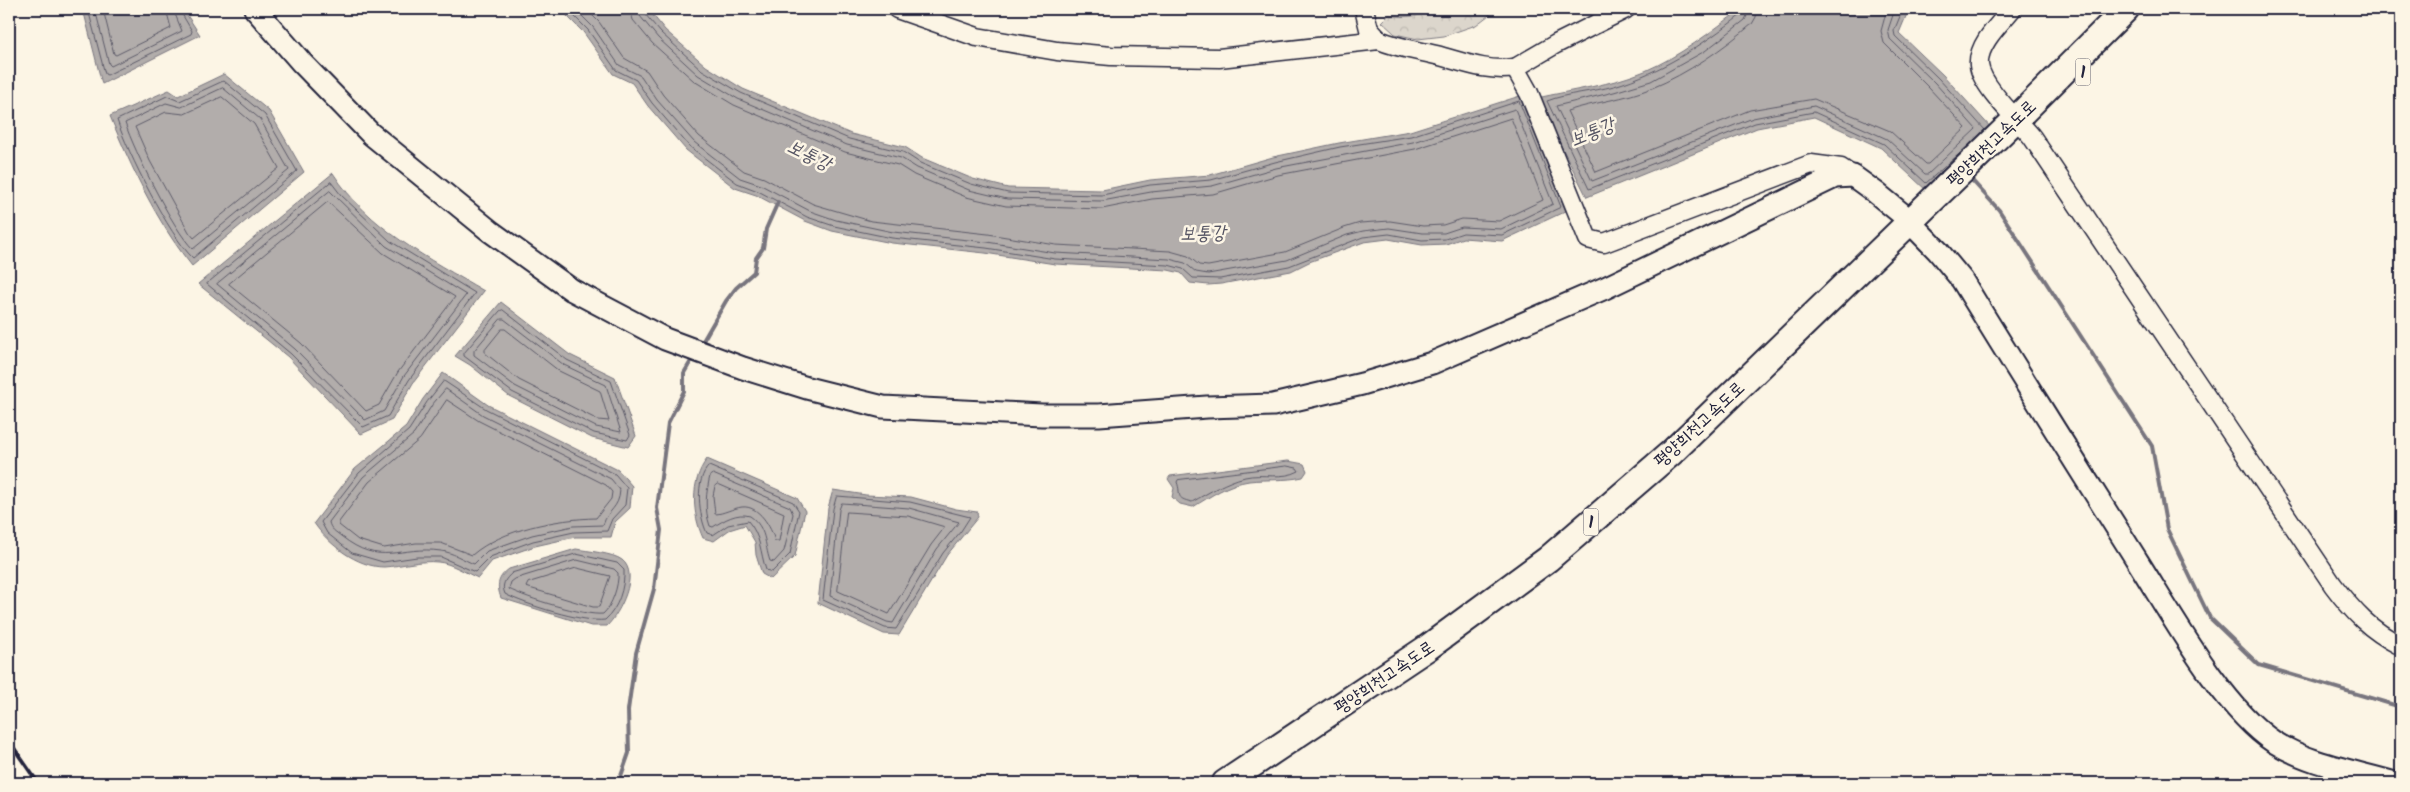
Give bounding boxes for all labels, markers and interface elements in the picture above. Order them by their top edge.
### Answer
road number: 1 [2076,58,2090,86]
street label: 평양희천고속도로 [1940,93,2044,195]
water label: 보통강 [1566,109,1622,155]
water label: 보통강 [782,132,839,181]
water label: 보통강 [1180,219,1229,249]
street label: 평양희천고속도로 [1648,375,1752,475]
road number: 1 [1584,508,1598,536]
street label: 평양희천고속도로 [1329,634,1441,723]

